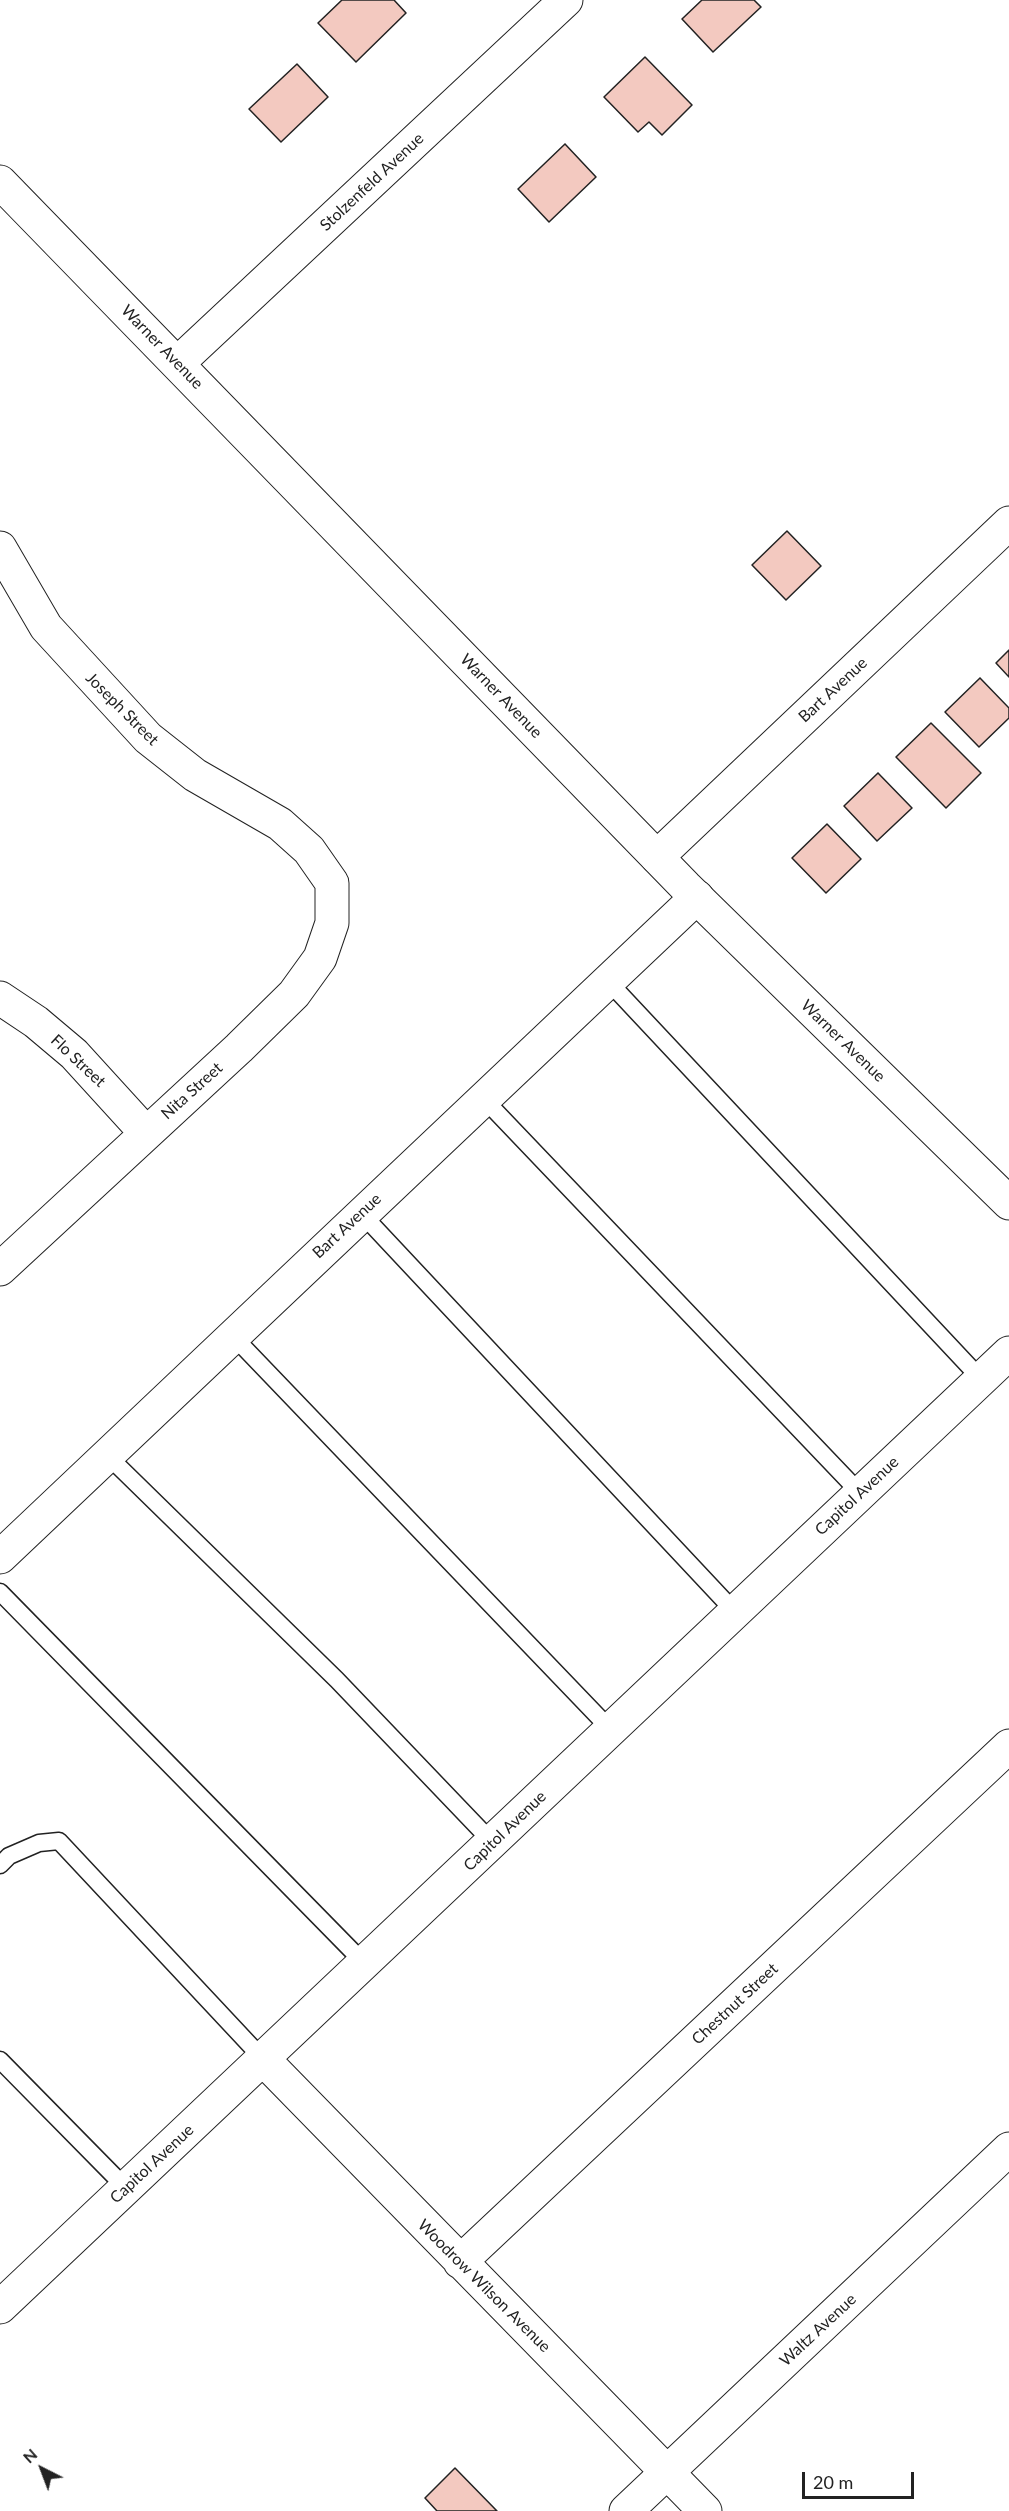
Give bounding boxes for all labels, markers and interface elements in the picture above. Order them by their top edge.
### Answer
street label: Stolzenfeld Avenue [316,129,428,235]
street label: Warner Avenue [117,301,207,393]
street label: Warner Avenue [456,650,546,742]
street label: Bart Avenue [795,653,871,727]
street label: Joseph Street [82,669,162,749]
street label: Warner Avenue [797,996,889,1086]
street label: Flo Street [47,1031,109,1091]
street label: Nita Street [157,1058,227,1124]
street label: Bart Avenue [309,1189,385,1263]
street label: Capitol Avenue [811,1452,903,1540]
street label: Capitol Avenue [460,1787,550,1875]
street label: Chestnut Street [688,1959,782,2049]
street label: Capitol Avenue [106,2120,198,2208]
street label: Woodrow Wilson Avenue [414,2216,554,2356]
street label: Waltz Avenue [776,2290,860,2370]
north arrow [12,2439,72,2499]
text: N [19,2444,41,2466]
scale bar [805,2460,918,2498]
text: 20 m [813,2471,853,2493]

